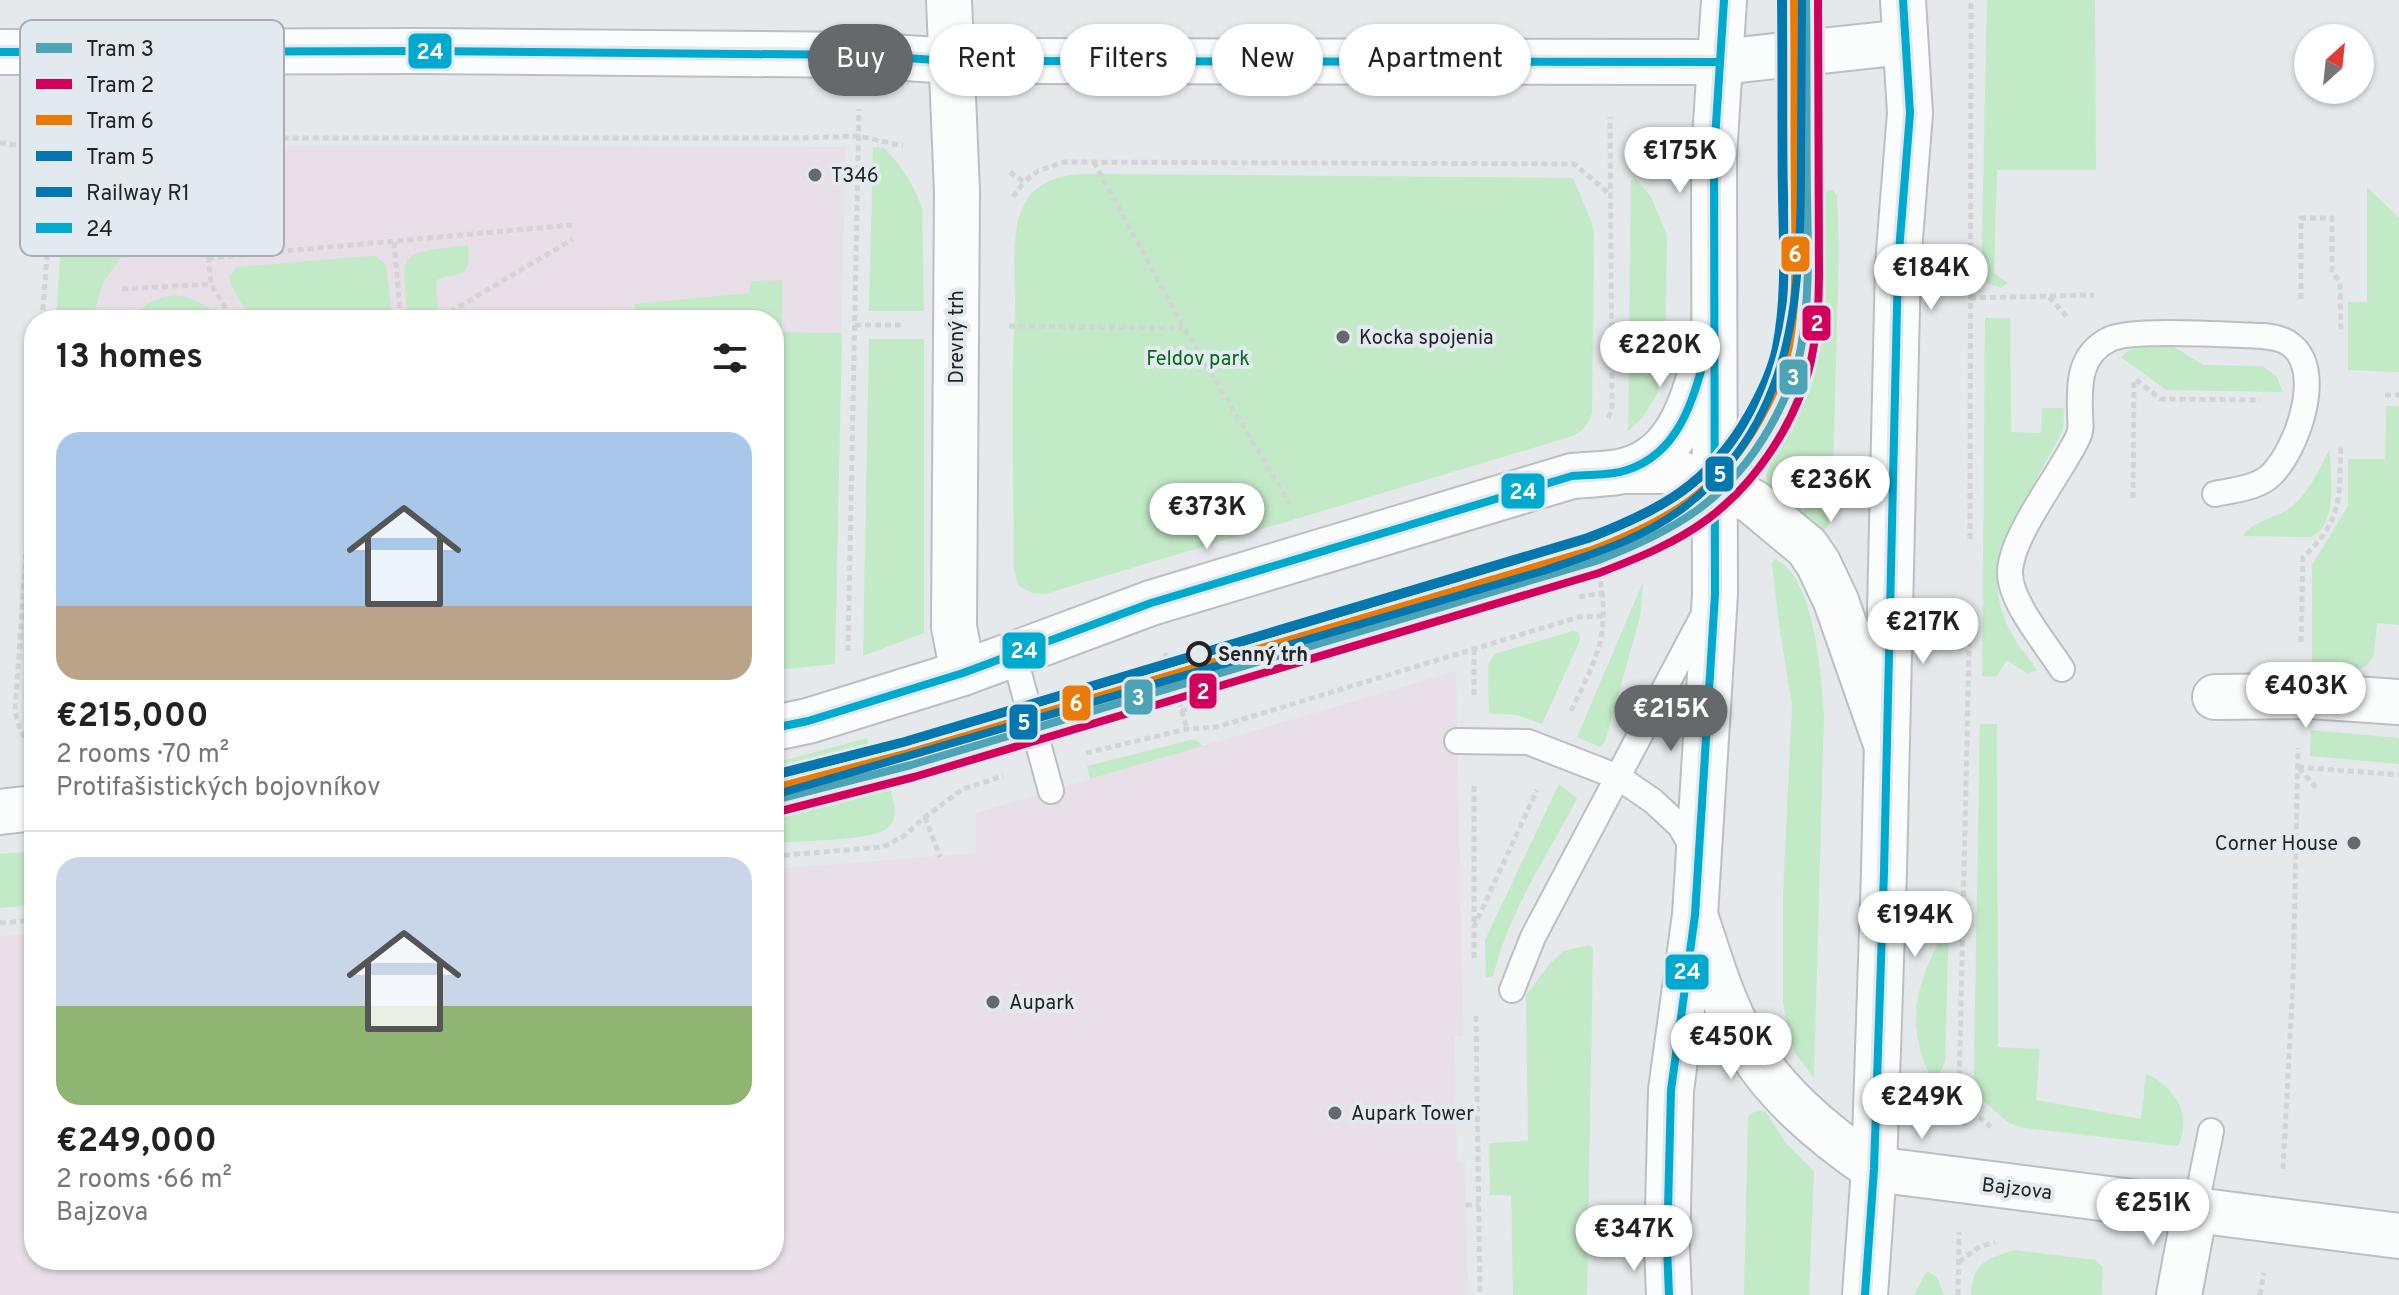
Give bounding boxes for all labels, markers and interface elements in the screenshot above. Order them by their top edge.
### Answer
legend [20,20,284,256]
chip: Buy [808,24,913,96]
chip: Rent [929,24,1044,96]
chip: Filters [1060,24,1196,96]
chip: New [1212,24,1323,96]
chip: Apartment [1339,24,1531,96]
north arrow [2294,24,2374,104]
map controls [2294,24,2374,104]
line badge: 24 [407,32,453,70]
text: Tram 3 [86,37,154,64]
text: 24 [416,40,444,67]
text: Tram 2 [86,73,154,100]
text: Tram 6 [86,109,154,136]
pin: €175K [1624,127,1736,195]
text: €175K [1642,136,1718,169]
text: Tram 5 [86,145,154,172]
place label: T346 [831,164,879,190]
marker: T346 [806,166,824,184]
text: Railway R1 [86,181,190,208]
text: 24 [86,217,113,244]
line badge: 6 [1780,235,1811,273]
text: 6 [1788,243,1802,270]
pin: €184K [1875,244,1987,312]
text: €184K [1892,253,1970,286]
street label: Drevný trh [945,290,971,384]
line badge: 2 [1801,304,1832,342]
text: 2 [1810,312,1824,339]
pin: €220K [1604,321,1716,389]
place label: Kocka spojenia [1359,326,1494,352]
marker: Kocka spojenia [1334,328,1352,346]
text: €220K [1618,330,1702,363]
icon: filters [708,336,752,380]
text: 13 homes [56,337,203,380]
park label: Feldov park [1146,347,1250,373]
line badge: 3 [1778,358,1809,396]
text: 3 [1786,366,1800,393]
line badge: 5 [1704,455,1735,493]
pin: €236K [1775,456,1887,524]
text: 5 [1713,463,1727,490]
text: €236K [1790,465,1872,498]
line badge: 24 [1500,472,1546,510]
text: 24 [1509,480,1537,507]
pin: €373K [1151,483,1263,551]
icon: home [332,484,476,628]
text: €373K [1167,492,1247,525]
pin: €217K [1867,598,1979,666]
text: €217K [1885,607,1961,640]
line badge: 24 [1001,631,1047,670]
text: 24 [1010,639,1038,666]
marker: Senný trh [1187,642,1211,666]
place label: Senný trh [1218,643,1308,669]
pin: €403K [2250,662,2362,730]
text: €403K [2264,671,2348,704]
line badge: 2 [1188,672,1218,710]
line badge: 3 [1123,678,1154,716]
text: 2 [1196,680,1210,707]
line badge: 6 [1061,684,1092,722]
pin: €215K [1615,685,1727,753]
text: 3 [1131,686,1145,713]
text: 6 [1069,692,1083,719]
text: €215K [1632,694,1710,727]
text: €215,000 [56,696,209,739]
line badge: 5 [1008,703,1039,741]
text: 5 [1017,711,1031,738]
text: 2 rooms · 70 m² [56,739,229,772]
text: Protifašistických bojovníkov [56,772,380,805]
place label: Corner House [2215,832,2338,858]
marker: Corner House [2345,834,2363,852]
pin: €194K [1859,891,1971,959]
text: €194K [1876,900,1954,933]
icon: home [332,909,476,1053]
line badge: 24 [1664,953,1710,991]
text: 24 [1673,960,1701,987]
place label: Aupark [1009,991,1075,1017]
marker: Aupark [984,993,1002,1011]
pin: €450K [1675,1013,1787,1081]
text: €450K [1689,1022,1773,1055]
pin: €249K [1866,1073,1978,1141]
text: €249K [1880,1082,1964,1115]
place label: Aupark Tower [1351,1102,1474,1128]
marker: Aupark Tower [1326,1104,1344,1122]
text: €249,000 [56,1121,217,1164]
text: 2 rooms · 66 m² [56,1164,232,1197]
street label: Bajzova [1980,1173,2053,1207]
pin: €251K [2097,1179,2209,1247]
text: €251K [2114,1188,2192,1221]
text: Bajzova [56,1197,148,1230]
pin: €347K [1578,1205,1690,1273]
text: €347K [1593,1214,1675,1247]

